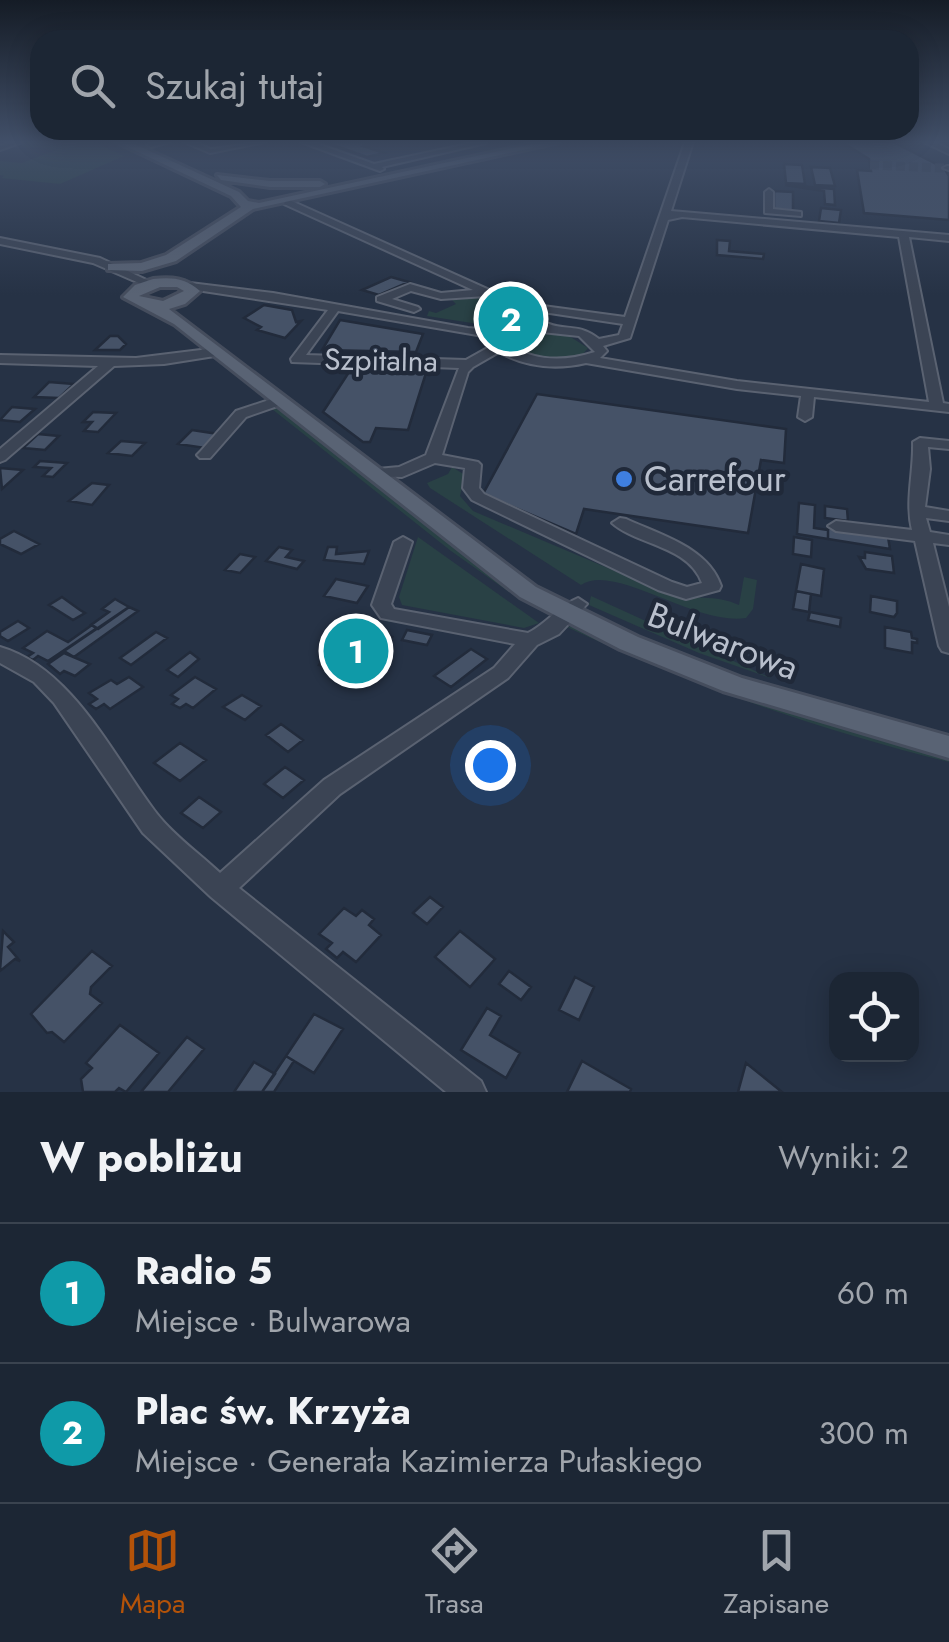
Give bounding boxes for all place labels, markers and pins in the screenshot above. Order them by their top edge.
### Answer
pin: 2 [478,282,544,356]
place label: Carrefour [644,454,786,504]
marker: Carrefour [613,468,635,490]
pin: 1 [324,614,388,688]

